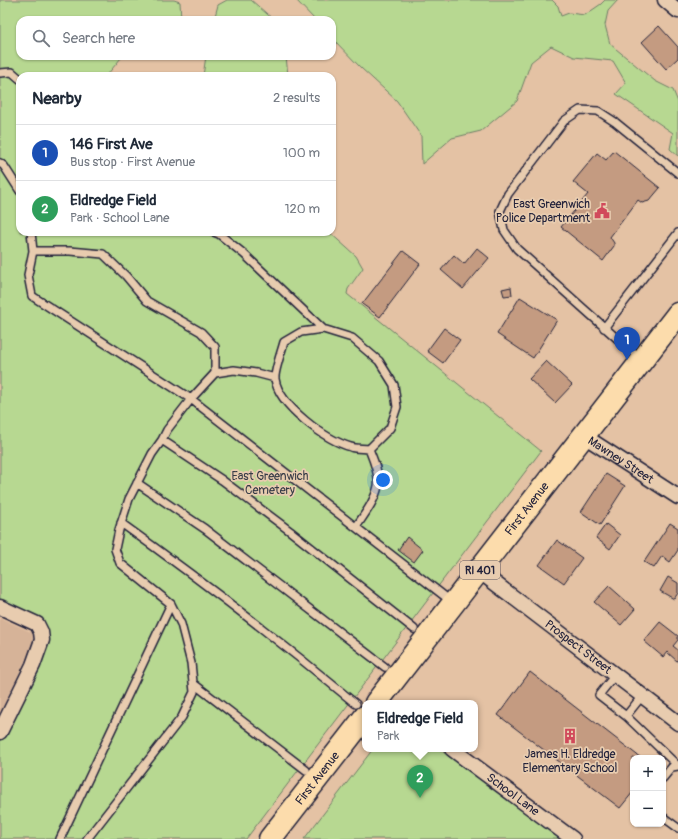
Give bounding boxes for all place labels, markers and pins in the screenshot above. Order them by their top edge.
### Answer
place label: East Greenwich Police Department [496,197,590,226]
public building icon: East Greenwich Police Department [593,202,611,220]
pin: 1 [614,327,640,360]
building icon: James H. Eldredge Elementary School [561,727,579,745]
place label: James H. Eldredge Elementary School [523,747,618,776]
pin: 2 [407,765,433,798]

